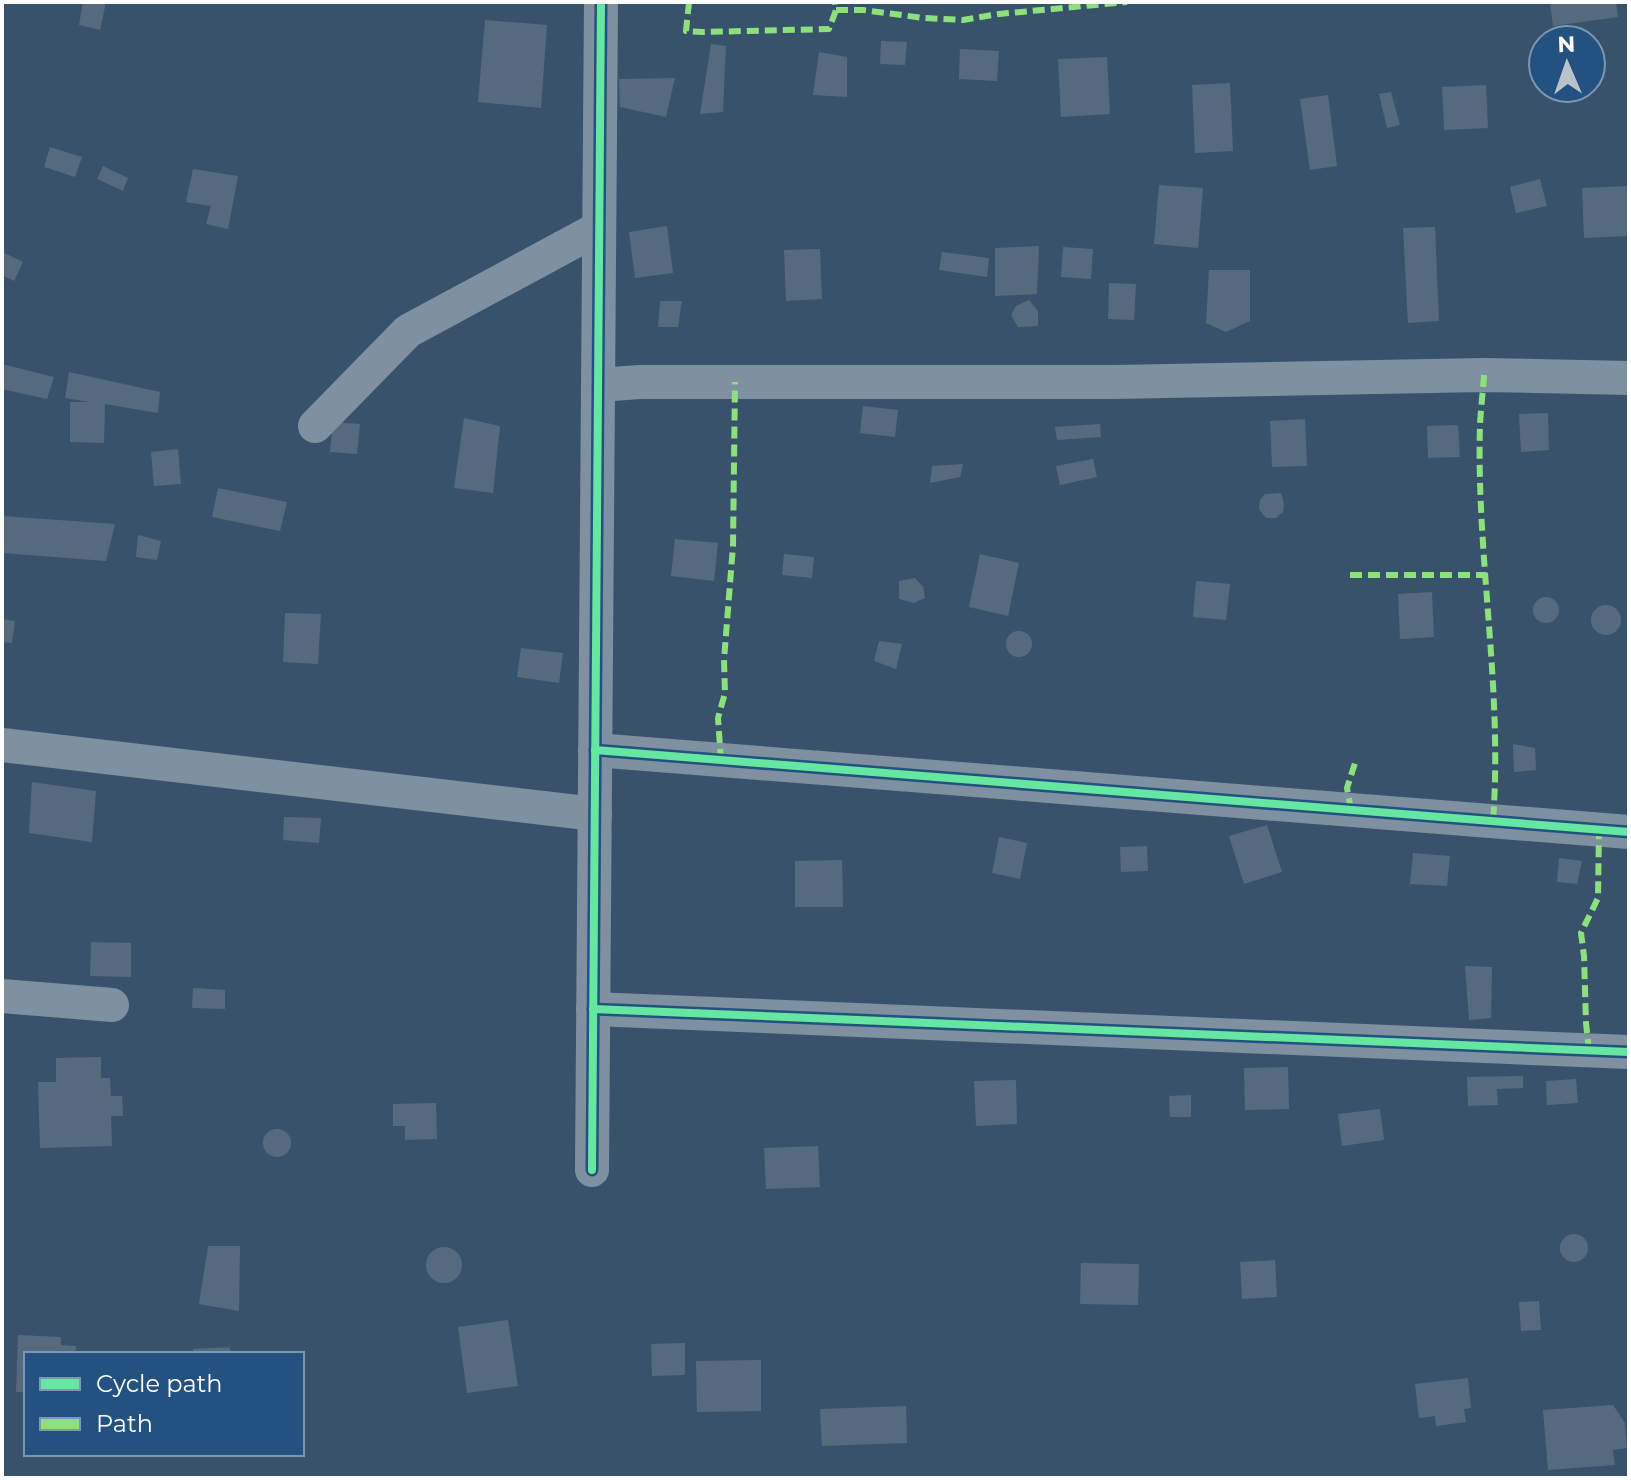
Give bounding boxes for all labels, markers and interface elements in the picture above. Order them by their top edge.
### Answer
north arrow [1527,24,1607,104]
text: N [1557,31,1576,58]
legend [24,1352,304,1456]
text: Cycle path [96,1369,223,1398]
text: Path [96,1409,153,1438]

